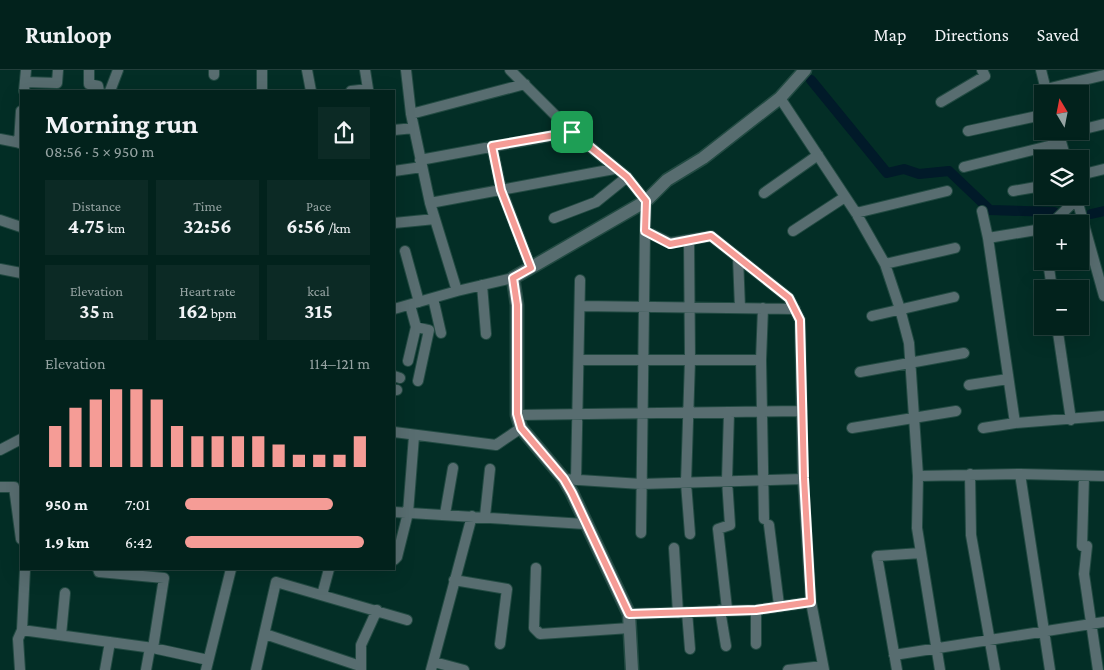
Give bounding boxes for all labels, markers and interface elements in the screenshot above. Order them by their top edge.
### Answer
text: Runloop [25,21,112,48]
text: Map [874,25,906,45]
text: Directions [934,25,1009,45]
text: Saved [1037,25,1079,45]
north arrow [1034,85,1089,140]
map controls [1034,85,1089,335]
button: share [318,107,370,159]
text: Morning run [45,108,198,139]
pin [551,111,593,153]
icon: arrive [558,118,586,146]
text: 08:56 · 5 × 950 m [45,143,154,160]
button: layers [1034,150,1089,205]
text: Distance [72,198,121,214]
text: Time [193,198,222,214]
text: Pace [306,198,331,214]
text: 4.75 [68,214,105,238]
text: 32:56 [183,214,232,238]
text: 6:56 [286,214,325,238]
button: + [1034,215,1089,270]
text: km [105,220,125,236]
text: /km [325,220,351,236]
button: − [1034,280,1089,335]
text: Elevation [70,283,123,299]
text: Heart rate [180,283,235,299]
text: kcal [307,283,330,299]
text: 35 [79,299,100,323]
text: 162 [179,299,208,323]
text: 315 [304,299,333,323]
text: m [100,305,114,321]
text: bpm [208,305,236,321]
text: Elevation [45,355,106,372]
text: 114–121 m [309,355,370,372]
text: 950 m [45,496,88,513]
text: 7:01 [125,496,150,513]
text: 1.9 km [45,534,89,551]
text: 6:42 [125,534,152,551]

